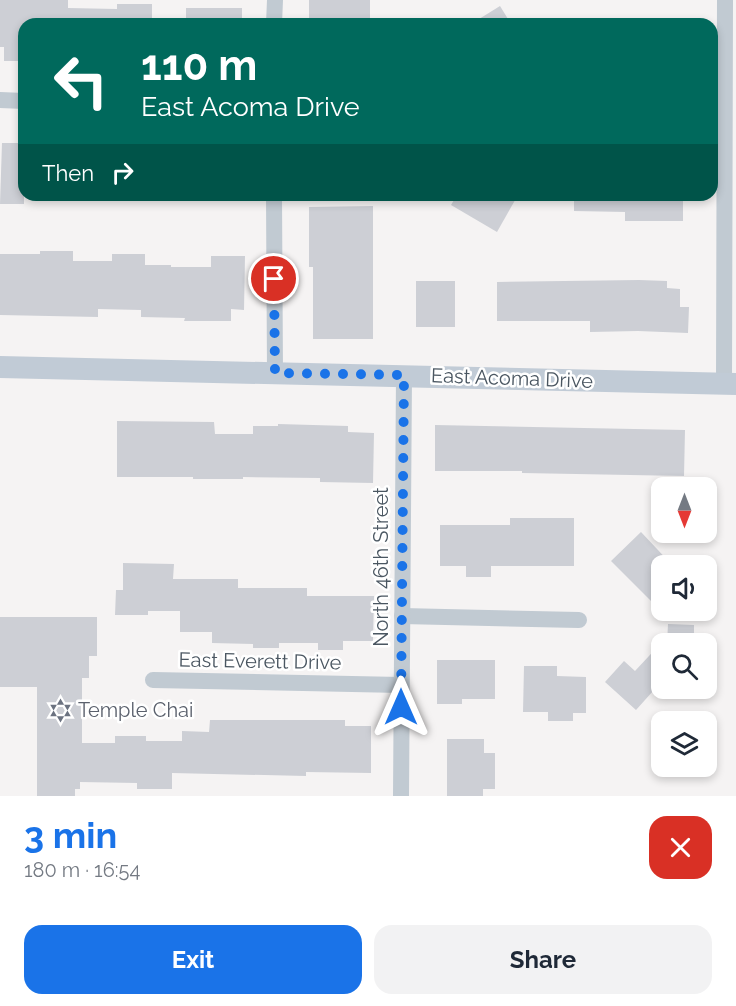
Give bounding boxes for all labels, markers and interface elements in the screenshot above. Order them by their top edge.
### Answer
text: 110 m [141,41,257,90]
icon: left [42,42,120,120]
text: East Acoma Drive [141,91,360,122]
icon: right [106,156,139,189]
text: Then [42,160,94,186]
pin [248,253,299,304]
icon: arrive [257,262,290,295]
street label: East Acoma Drive [431,363,594,393]
north arrow [651,477,717,543]
map controls [651,477,717,777]
street label: North 46th Street [369,487,393,647]
button: sound [651,555,717,621]
button: search [651,633,717,699]
street label: East Everett Drive [178,648,342,674]
position arrow [369,675,433,739]
synagogue icon: Temple Chai [47,697,73,723]
place label: Temple Chai [78,698,193,722]
button: layers [651,711,717,777]
text: 3 min [24,814,117,856]
button: close [649,816,712,879]
text: 180 m · 16:54 [24,858,140,882]
button: Exit [24,925,362,994]
button: Share [374,925,712,994]

